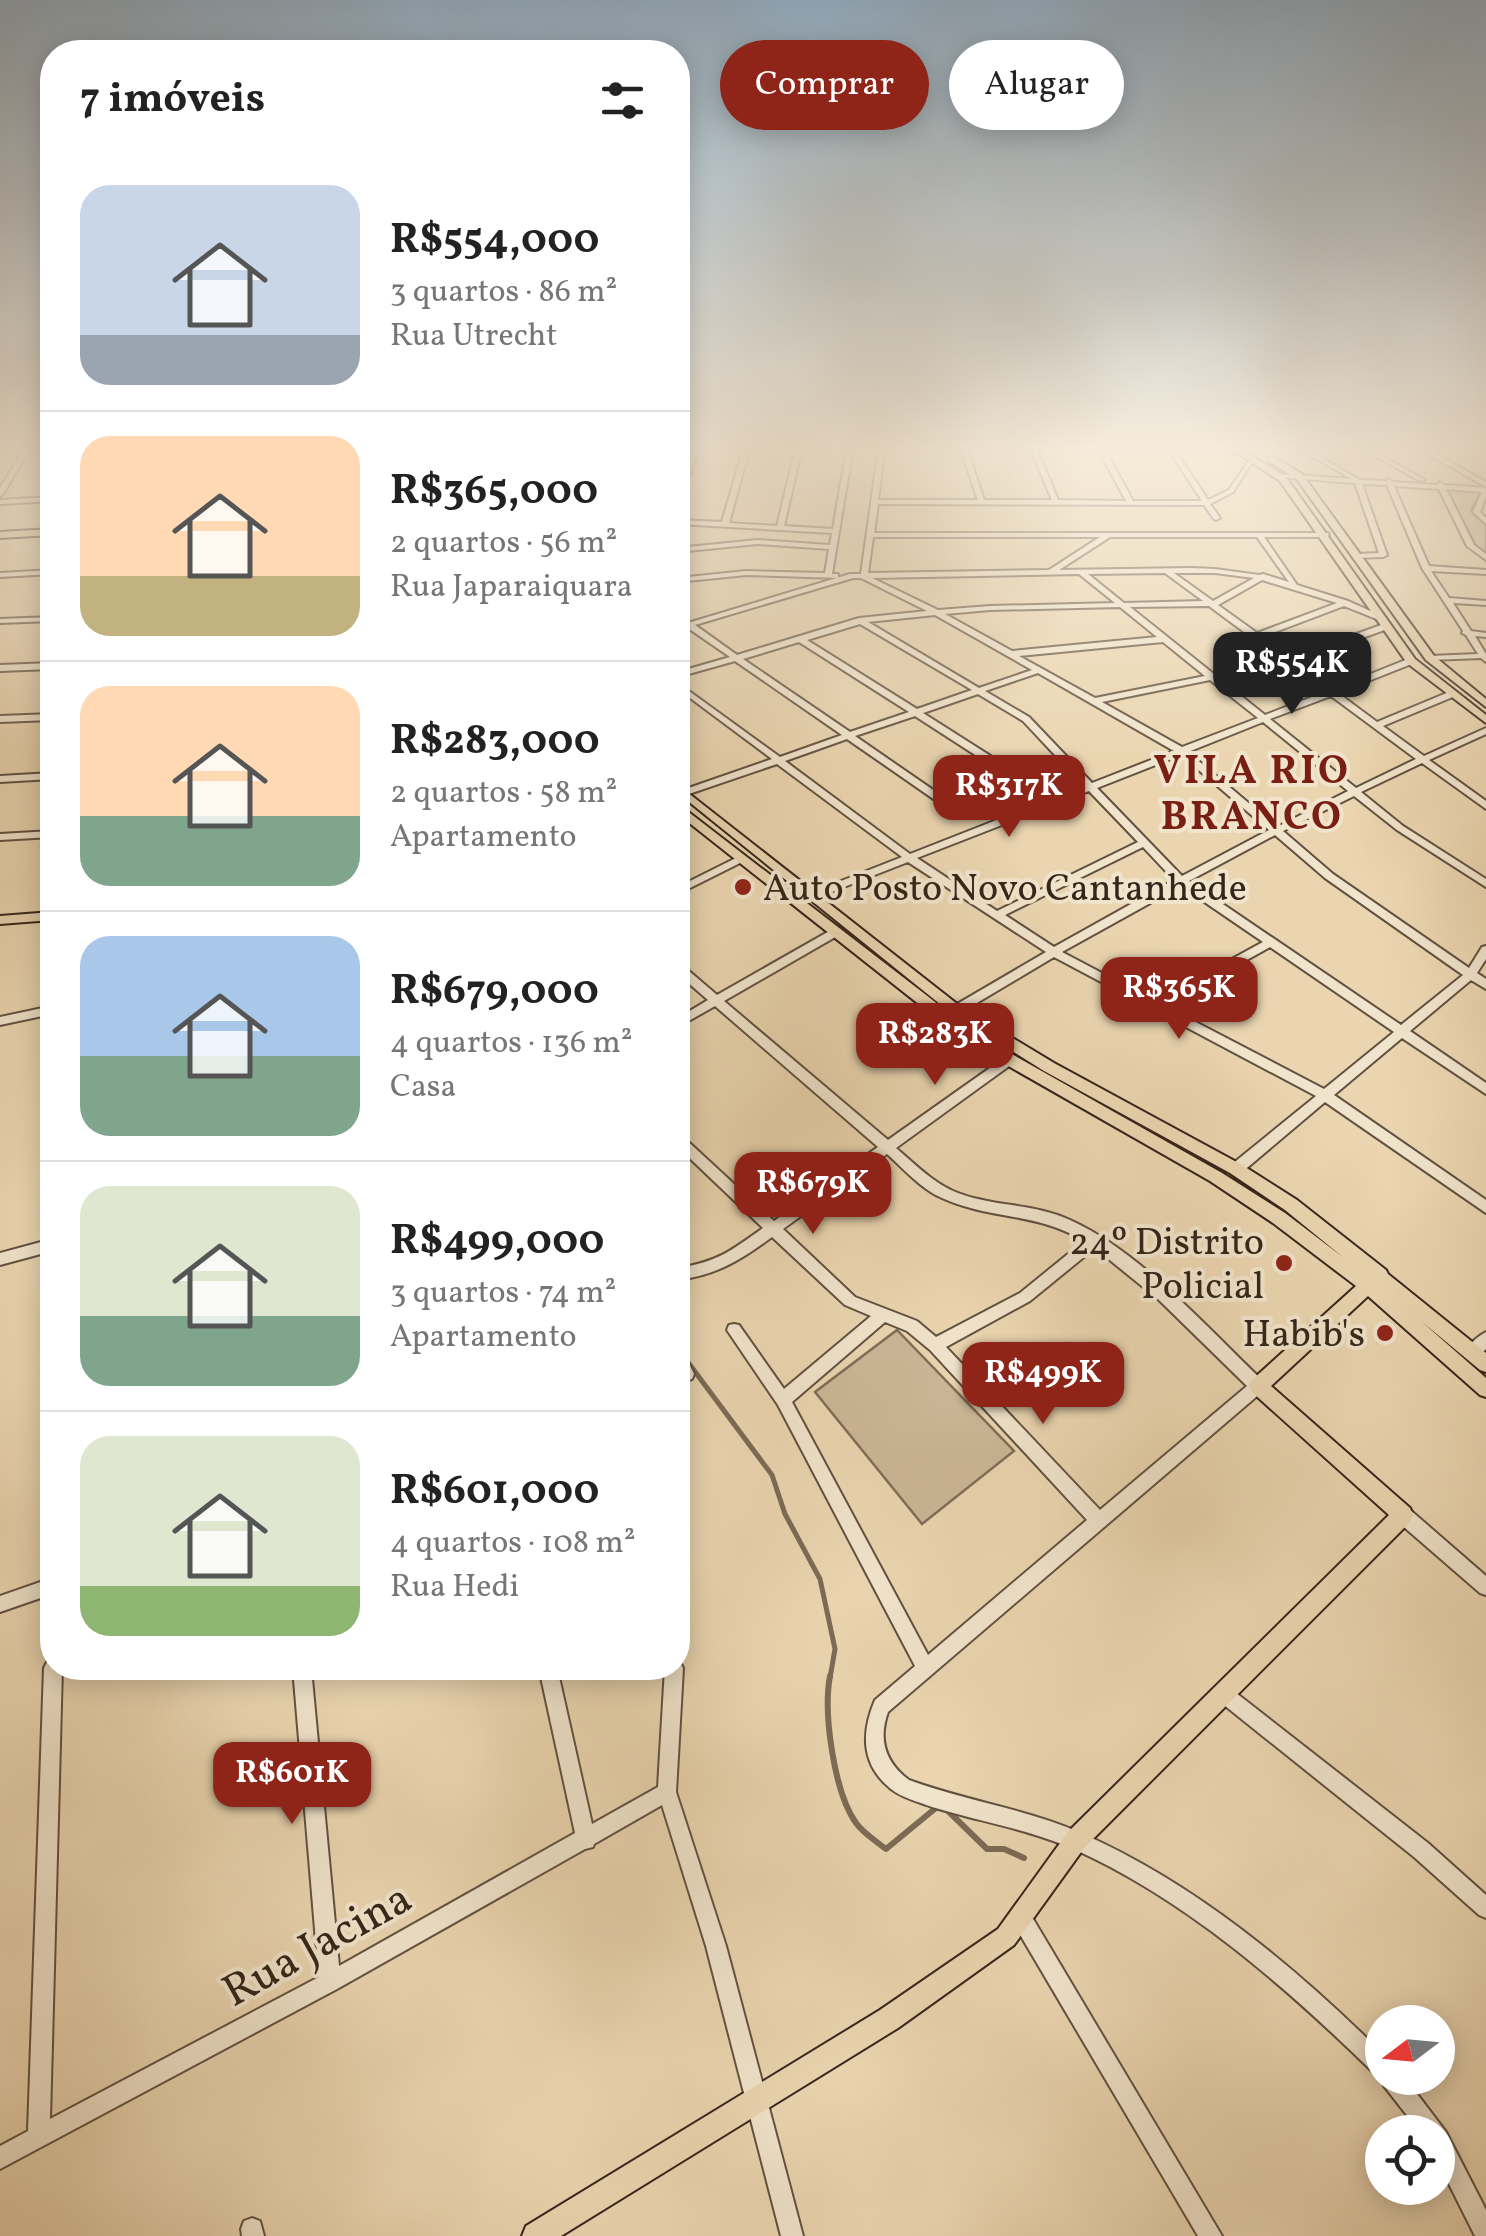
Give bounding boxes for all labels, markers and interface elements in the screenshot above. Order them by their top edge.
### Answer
chip: Comprar [720,40,929,130]
chip: Alugar [949,40,1124,130]
text: 7 imóveis [80,71,265,130]
icon: filters [595,73,650,128]
text: R$554,000 [390,212,599,271]
icon: home [160,225,280,345]
text: 3 quartos · 86 m² [390,271,617,315]
text: Rua Utrecht [390,315,558,359]
text: R$365,000 [390,463,598,522]
icon: home [160,476,280,596]
text: 2 quartos · 56 m² [390,522,617,566]
text: Rua Japaraiquara [390,566,633,610]
pin: R$554K [1211,632,1373,717]
text: R$554K [1235,642,1349,686]
text: R$283,000 [390,713,600,772]
icon: home [160,726,280,846]
district label: VILA RIO BRANCO [1154,745,1350,847]
pin: R$317K [928,755,1090,840]
text: R$317K [955,765,1063,809]
text: 2 quartos · 58 m² [390,772,617,816]
text: Apartamento [390,816,577,860]
place label: Auto Posto Novo Cantanhede [763,864,1247,917]
marker: Auto Posto Novo Cantanhede [732,876,754,898]
pin: R$365K [1098,957,1260,1042]
text: R$679,000 [390,963,599,1022]
text: R$365K [1123,967,1235,1011]
icon: home [160,976,280,1096]
pin: R$283K [854,1003,1016,1088]
text: R$283K [878,1013,992,1057]
text: 4 quartos · 136 m² [390,1022,633,1066]
text: Casa [390,1066,456,1110]
pin: R$679K [732,1152,894,1237]
text: R$679K [756,1162,870,1206]
text: R$499,000 [390,1213,604,1272]
place label: 24º Distrito Policial [1069,1218,1264,1315]
icon: home [160,1226,280,1346]
marker: 24º Distrito Policial [1273,1252,1295,1274]
text: 3 quartos · 74 m² [390,1272,616,1316]
place label: Habib's [1243,1310,1365,1363]
text: Apartamento [390,1316,577,1360]
marker: Habib's [1374,1322,1396,1344]
pin: R$499K [962,1342,1124,1427]
text: R$499K [984,1352,1102,1396]
text: R$601,000 [390,1463,599,1522]
icon: home [160,1476,280,1596]
text: 4 quartos · 108 m² [390,1522,636,1566]
text: Rua Hedi [390,1566,519,1610]
pin: R$601K [211,1742,373,1827]
text: R$601K [235,1752,349,1796]
street label: Rua Jacina [212,1869,424,2025]
north arrow [1365,2005,1455,2095]
map controls [1365,2005,1455,2205]
button: locate [1365,2115,1455,2205]

